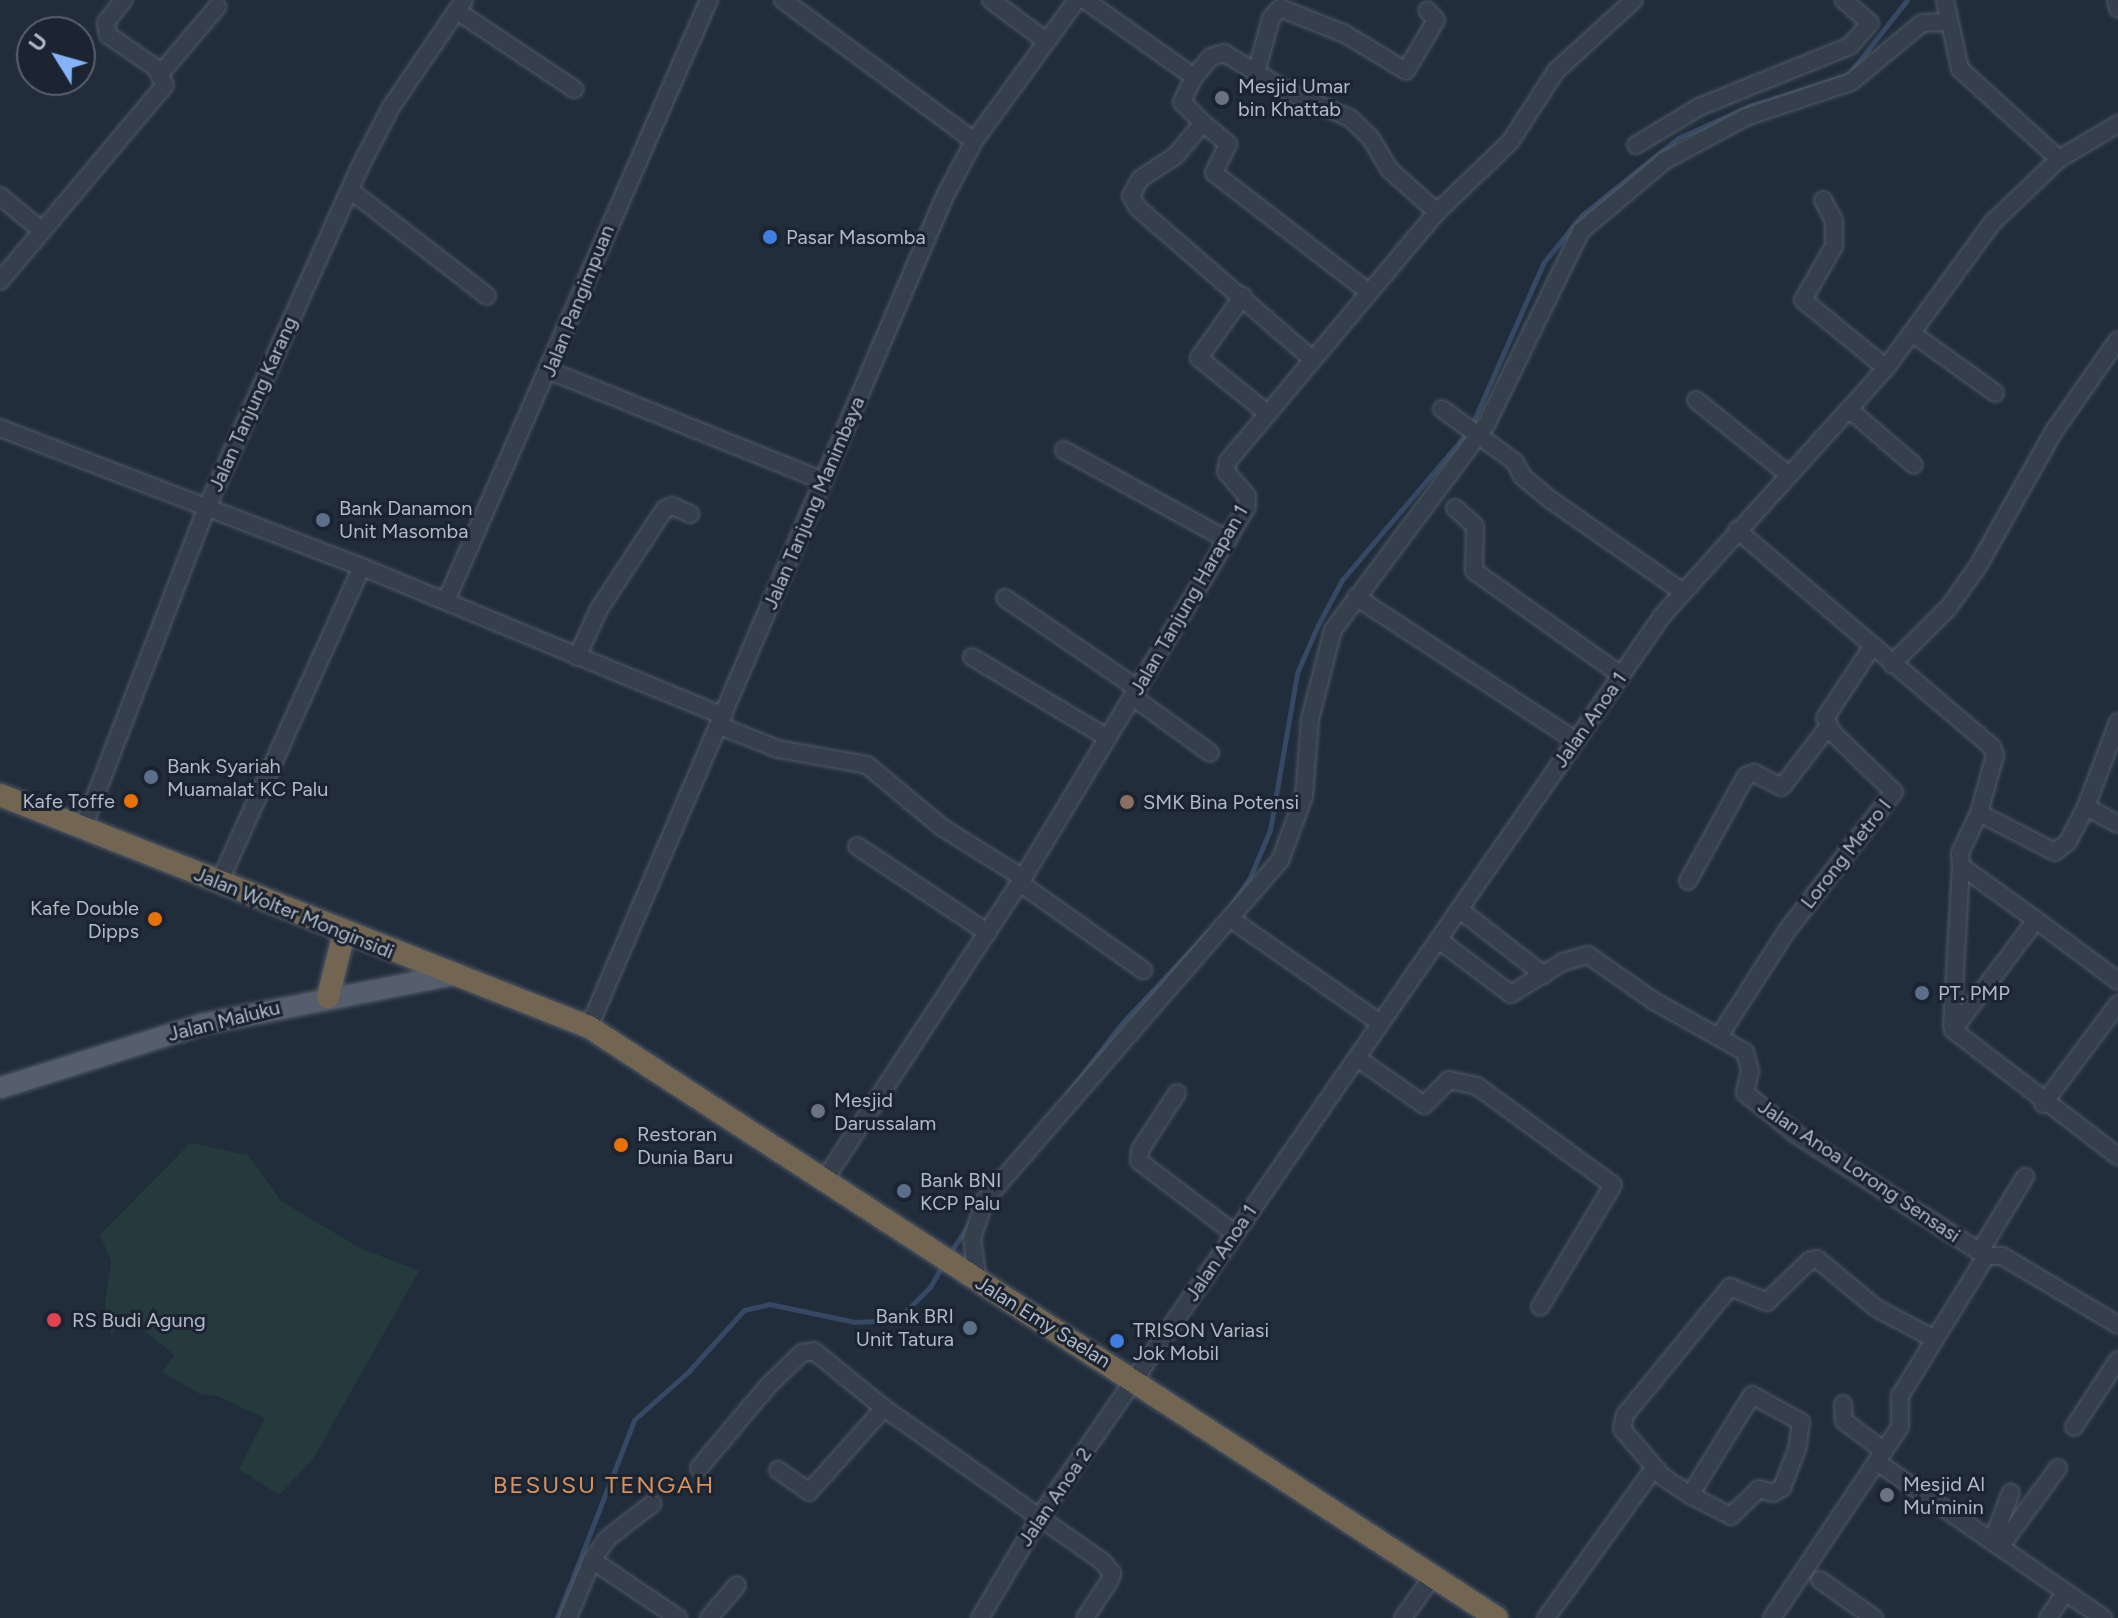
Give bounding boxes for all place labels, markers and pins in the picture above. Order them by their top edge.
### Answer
place label: Mesjid Umar bin Khattab [1238,74,1350,121]
marker: Mesjid Umar bin Khattab [1213,89,1231,107]
place label: Pasar Masomba [786,225,926,249]
marker: Pasar Masomba [761,228,779,246]
place label: Bank Danamon Unit Masomba [339,496,472,543]
marker: Bank Danamon Unit Masomba [314,511,332,529]
place label: Bank Syariah Muamalat KC Palu [167,754,328,801]
marker: Bank Syariah Muamalat KC Palu [142,768,160,786]
place label: Kafe Toffe [23,789,115,813]
place label: SMK Bina Potensi [1143,790,1299,814]
marker: Kafe Toffe [122,792,140,810]
marker: SMK Bina Potensi [1118,793,1136,811]
place label: Kafe Double Dipps [30,896,139,943]
marker: Kafe Double Dipps [146,910,164,928]
place label: PT. PMP [1938,981,2010,1005]
marker: PT. PMP [1913,984,1931,1002]
place label: Mesjid Darussalam [834,1088,936,1135]
marker: Mesjid Darussalam [809,1102,827,1120]
place label: Restoran Dunia Baru [637,1122,733,1169]
marker: Restoran Dunia Baru [612,1136,630,1154]
place label: Bank BNI KCP Palu [920,1168,1001,1215]
marker: Bank BNI KCP Palu [895,1182,913,1200]
place label: Bank BRI Unit Tatura [856,1304,954,1351]
place label: RS Budi Agung [72,1308,206,1332]
marker: RS Budi Agung [43,1309,65,1331]
place label: TRISON Variasi Jok Mobil [1133,1318,1269,1365]
marker: Bank BRI Unit Tatura [961,1319,979,1337]
marker: TRISON Variasi Jok Mobil [1108,1332,1126,1350]
place label: Mesjid Al Mu'minin [1903,1472,1985,1519]
marker: Mesjid Al Mu'minin [1878,1486,1896,1504]

